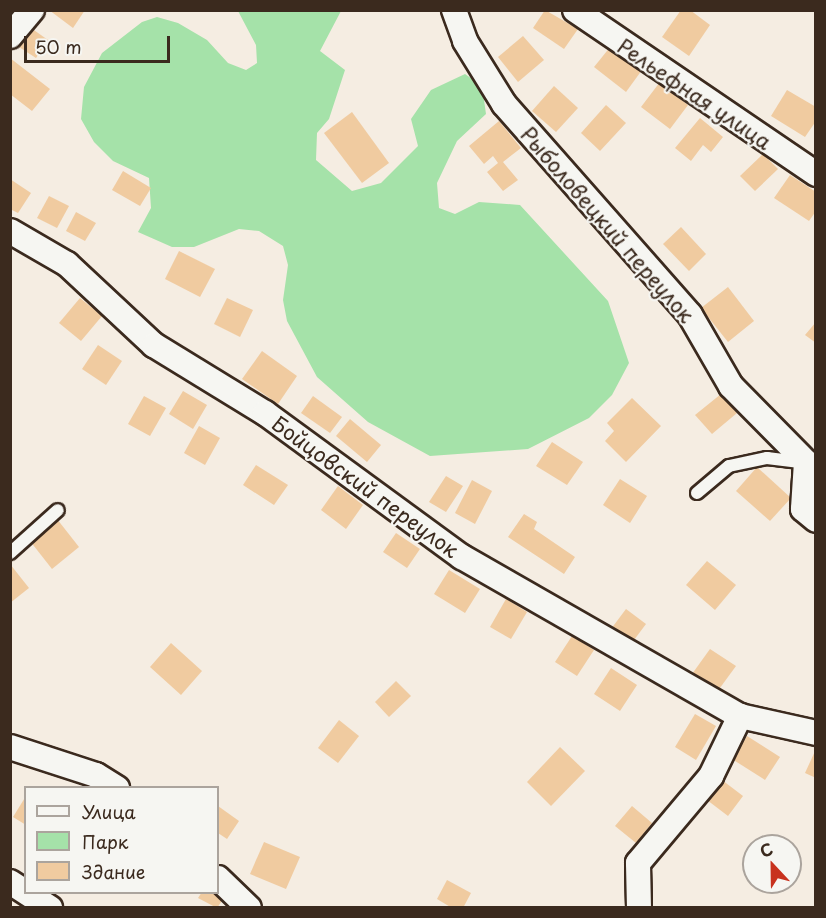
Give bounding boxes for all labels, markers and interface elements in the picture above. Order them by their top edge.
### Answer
scale bar [27,24,172,62]
street label: Рельефная улица [613,32,777,154]
text: 50 m [35,33,82,60]
street label: Рыболовецкий переулок [516,121,700,327]
street label: Бойцовский переулок [268,410,464,562]
legend [24,786,219,894]
text: Улица [82,798,136,825]
text: Парк [82,828,128,855]
north arrow [742,834,802,894]
text: С [756,836,776,863]
text: Здание [82,858,145,885]

